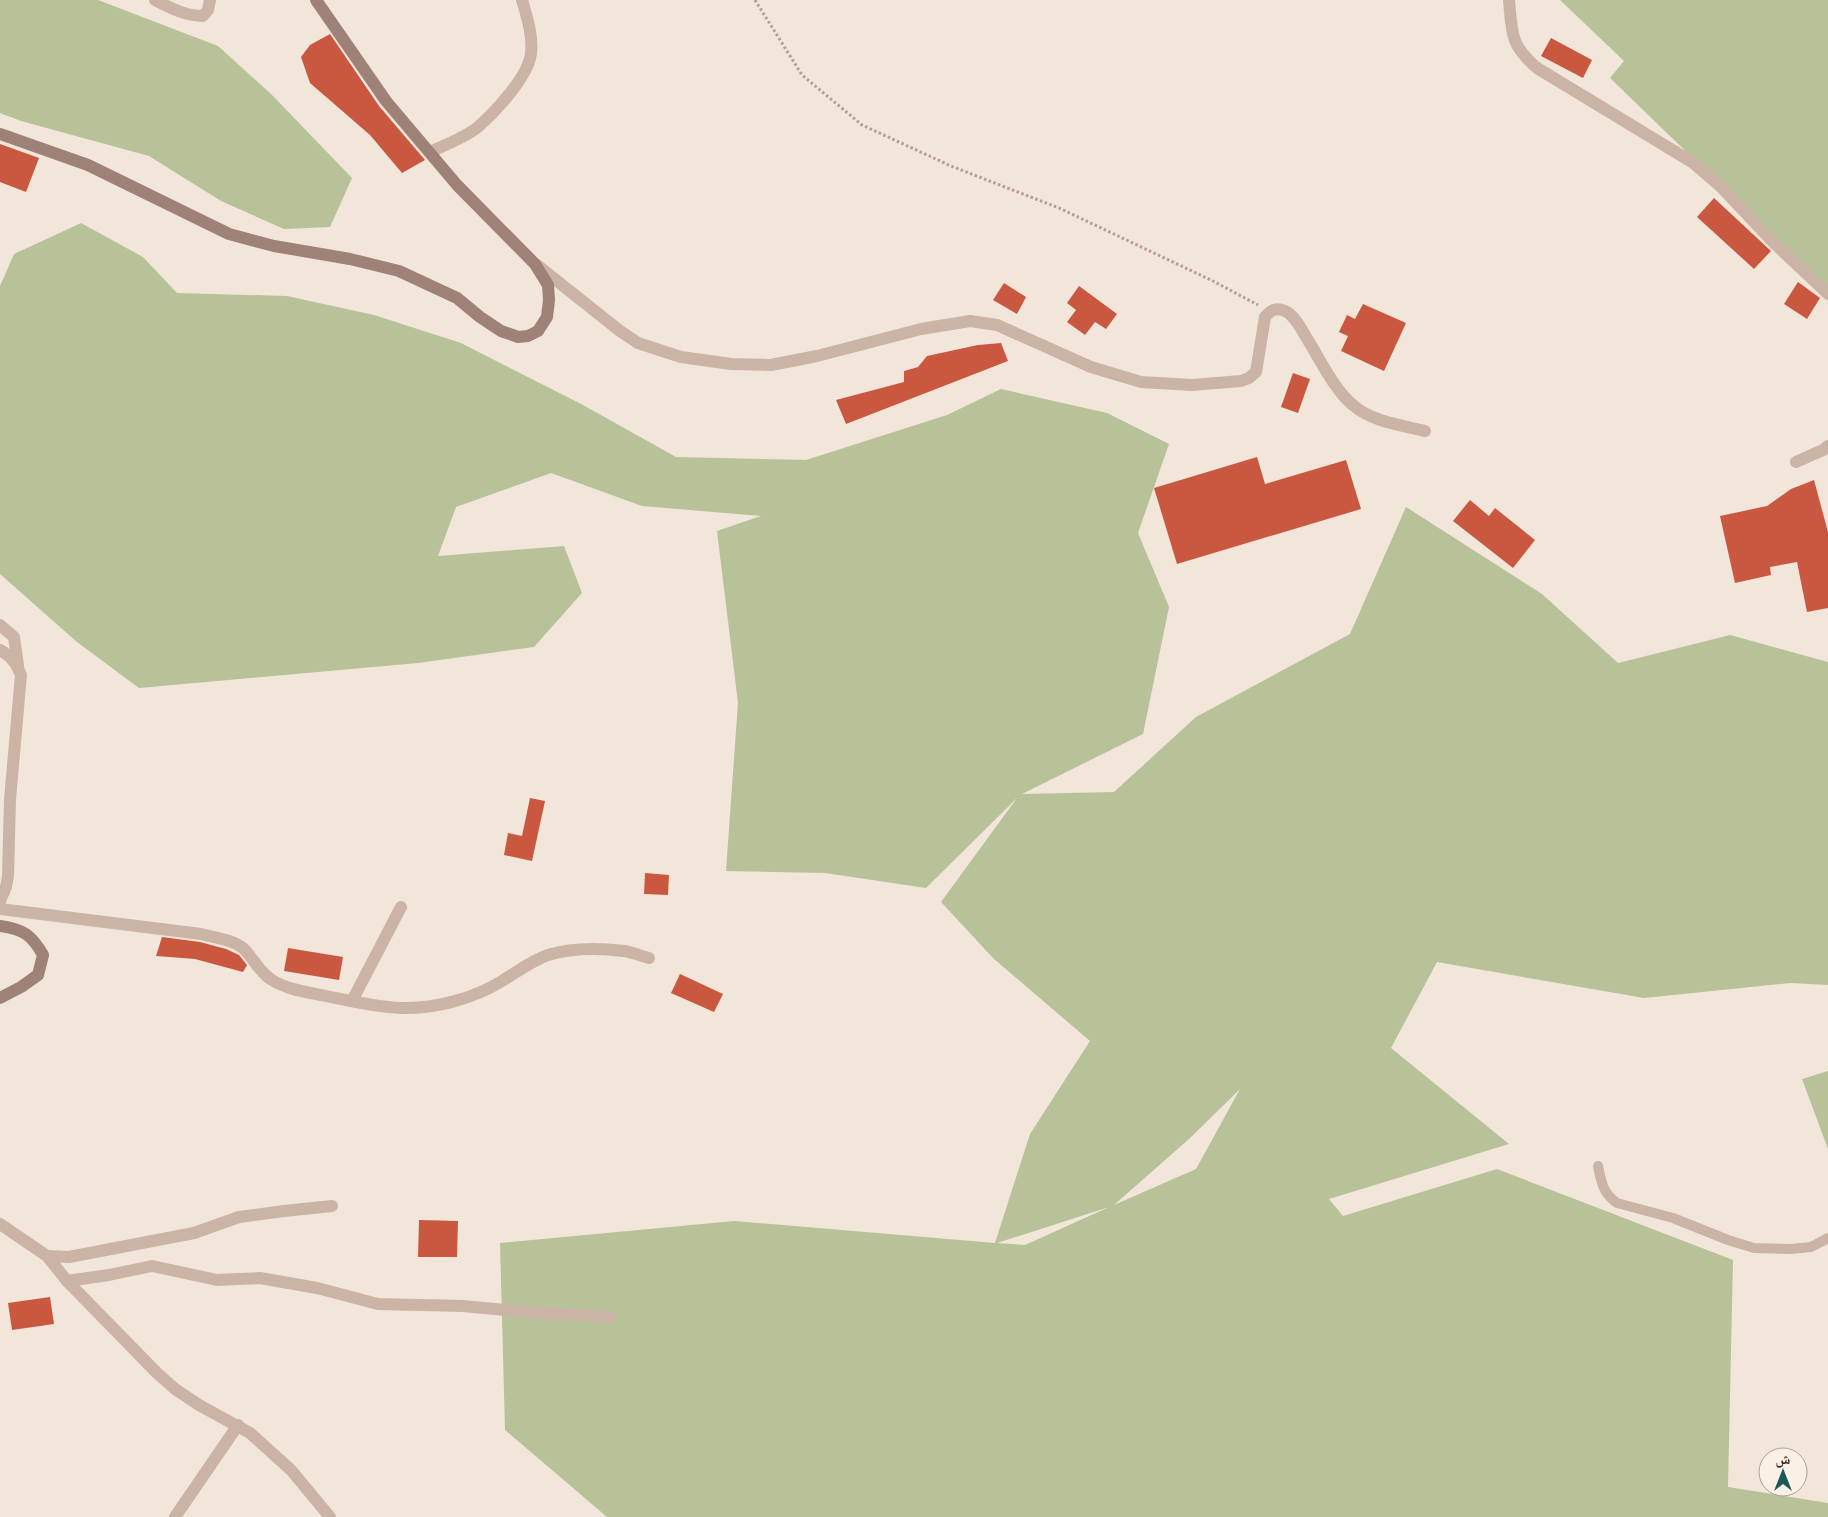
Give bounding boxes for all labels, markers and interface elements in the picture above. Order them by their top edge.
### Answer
north arrow [1758,1447,1808,1497]
text: ش [1776,1449,1791,1469]

